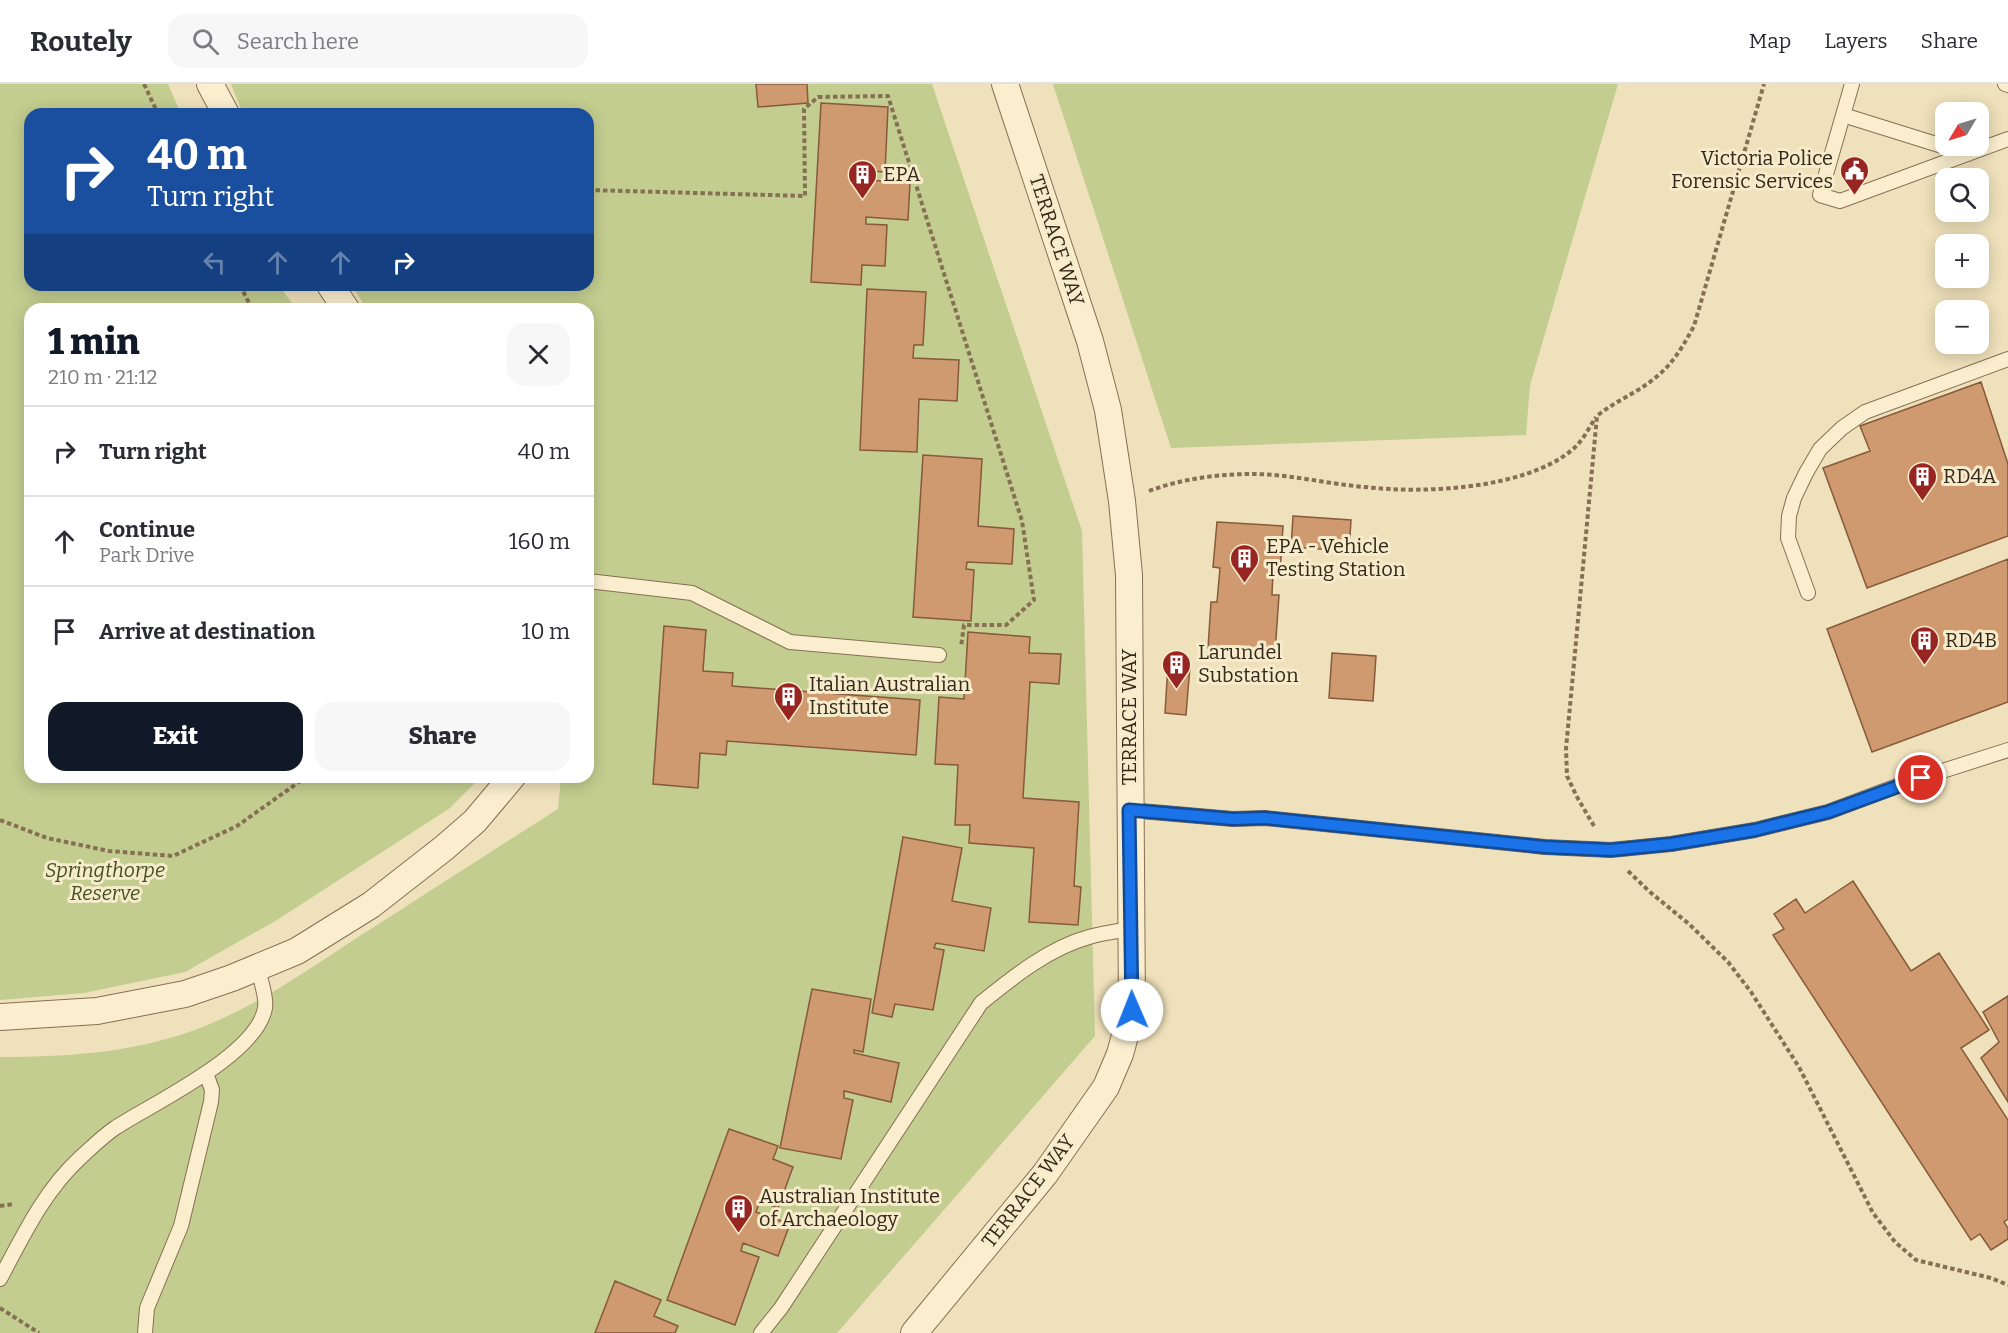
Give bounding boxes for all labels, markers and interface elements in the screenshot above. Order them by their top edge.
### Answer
search box [168,14,588,68]
text: Routely [30,25,132,58]
icon: search [189,25,222,58]
text: Search here [237,28,359,55]
text: Map [1749,28,1791,54]
text: Layers [1824,28,1888,54]
text: Share [1921,28,1978,54]
north arrow [1935,102,1989,156]
map controls [1935,102,1989,354]
text: 40 m [147,130,247,180]
icon: right [48,132,126,210]
place label: Victoria Police Forensic Services [1671,146,1833,193]
public building icon: Victoria Police Forensic Services [1838,154,1870,196]
building icon: EPA [846,158,878,200]
place label: EPA [883,162,921,186]
button: search [1935,168,1989,222]
street label: TERRACE WAY [1024,171,1090,309]
text: Turn right [147,181,274,213]
button: + [1935,234,1989,288]
icon: left [198,246,231,279]
icon: ahead [261,246,294,279]
icon: ahead [324,246,357,279]
icon: right [387,246,420,279]
button: − [1935,300,1989,354]
text: 1 min [48,320,140,364]
button: close [507,323,570,386]
text: 210 m · 21:12 [48,365,157,389]
icon: right [48,435,81,468]
text: Turn right [99,438,207,465]
text: 40 m [518,438,570,465]
building icon: RD4A [1906,460,1938,502]
place label: RD4A [1943,464,1997,488]
text: Continue [99,516,195,543]
icon: ahead [48,525,81,558]
text: 160 m [509,528,570,555]
place label: EPA - Vehicle Testing Station [1266,534,1406,581]
building icon: EPA - Vehicle Testing Station [1229,542,1261,584]
text: Park Drive [99,543,194,567]
icon: arrive [48,615,81,648]
text: Arrive at destination [99,618,315,645]
text: 10 m [522,618,570,645]
building icon: RD4B [1908,624,1940,666]
place label: RD4B [1945,628,1997,652]
place label: Larundel Substation [1198,640,1299,687]
street label: TERRACE WAY [1117,648,1141,785]
building icon: Larundel Substation [1161,648,1193,690]
place label: Italian Australian Institute [809,672,970,719]
building icon: Italian Australian Institute [772,680,804,722]
button: Exit [48,702,303,771]
button: Share [315,702,570,771]
pin [1895,752,1946,803]
icon: arrive [1904,761,1937,794]
park label: Springthorpe Reserve [45,858,165,905]
position arrow [1100,978,1164,1042]
street label: TERRACE WAY [976,1130,1080,1252]
place label: Australian Institute of Archaeology [759,1184,940,1231]
building icon: Australian Institute of Archaeology [722,1192,754,1234]

